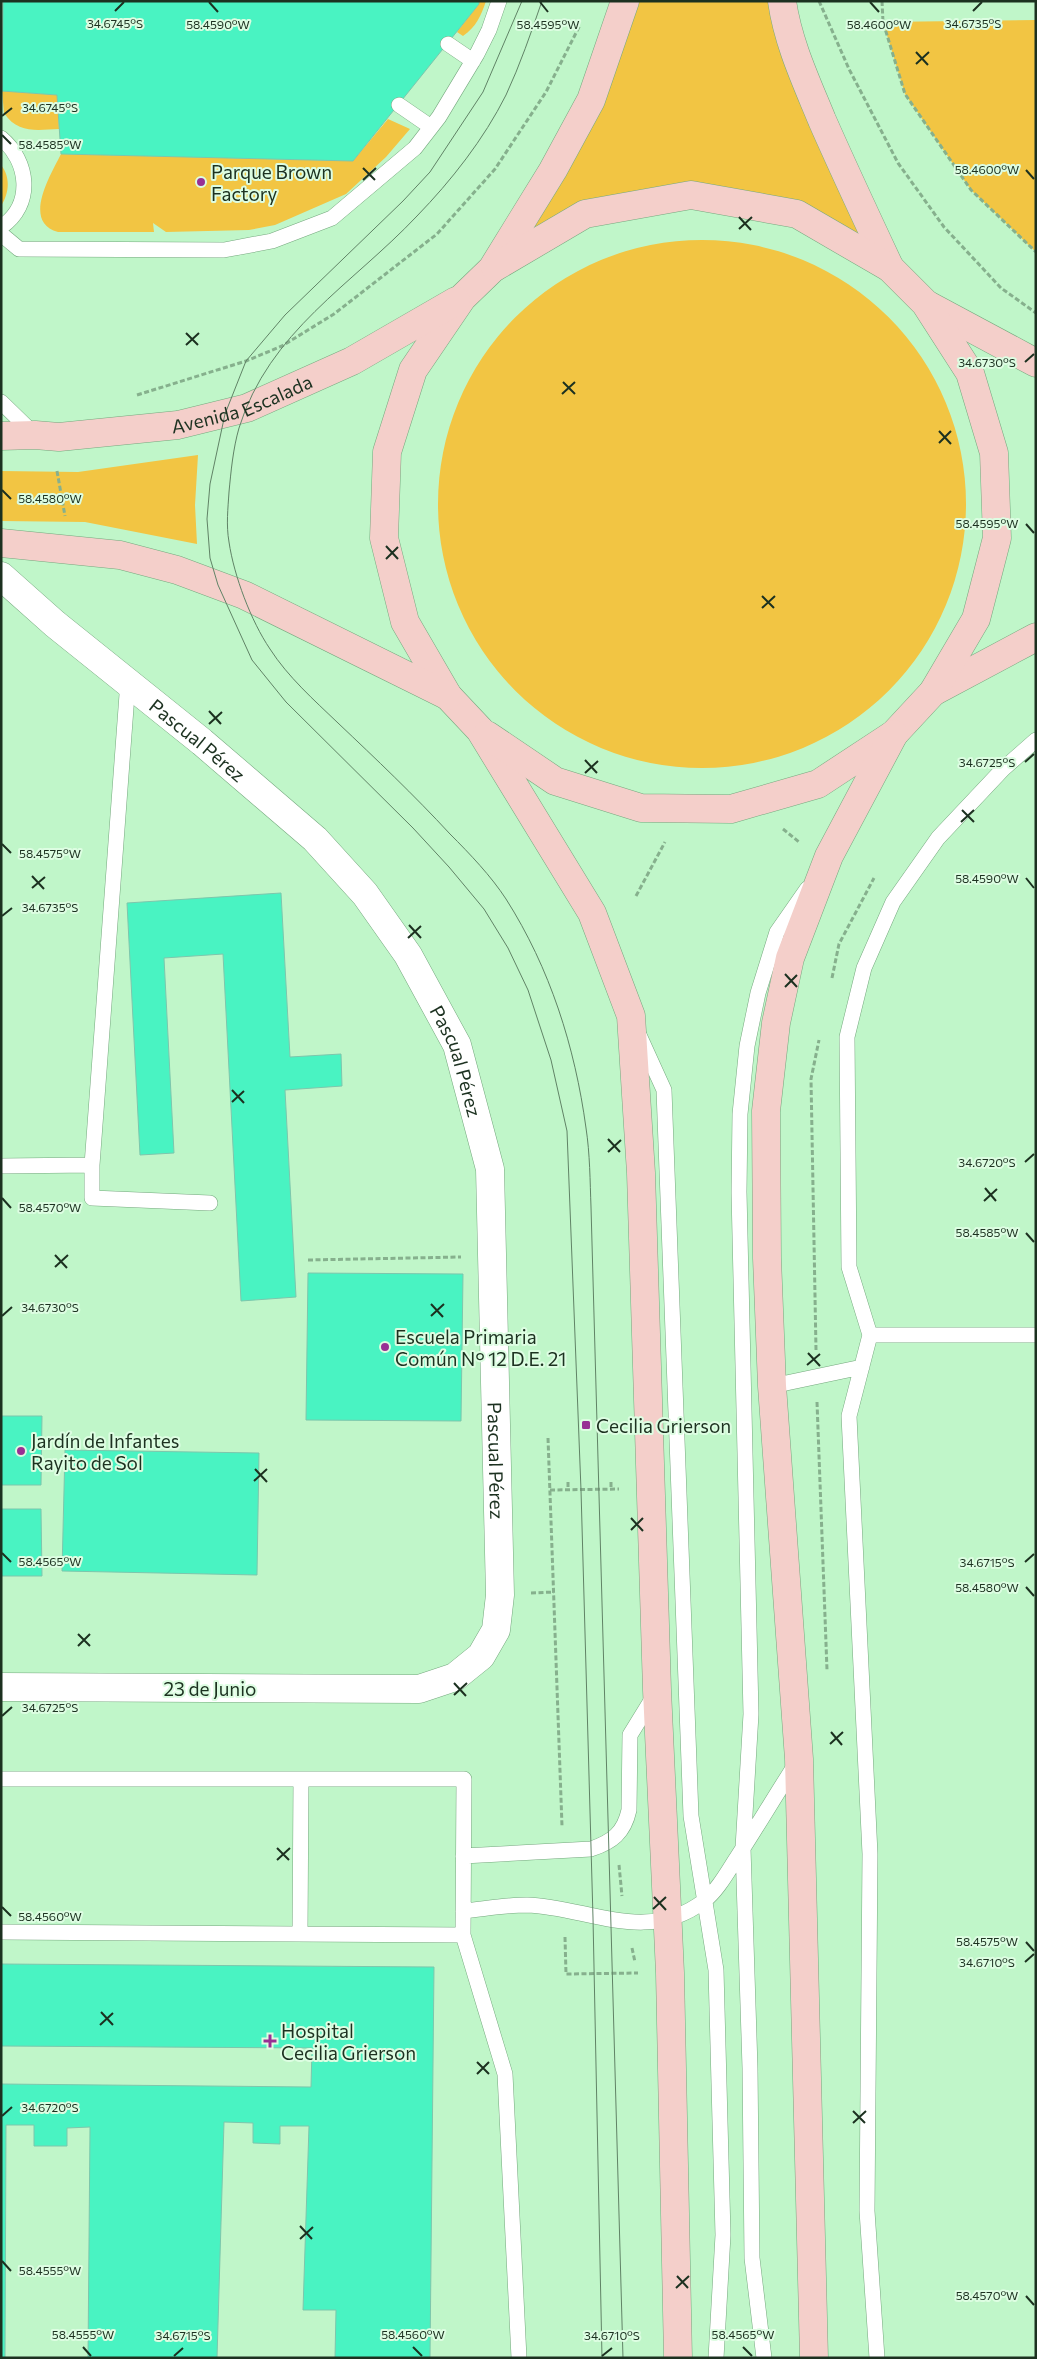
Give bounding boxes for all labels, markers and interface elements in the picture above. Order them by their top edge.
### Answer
text: 34.6745°S [87,16,143,30]
text: 34.6735°S [945,16,1001,30]
text: 58.4590°W [186,17,250,31]
text: 58.4595°W [517,17,579,31]
text: 58.4600°W [847,17,911,31]
text: 34.6745°S [22,100,78,114]
text: 58.4585°W [19,137,81,151]
place label: Parque Brown Factory [211,160,332,205]
text: 58.4600°W [955,162,1019,176]
marker: Parque Brown Factory [195,176,207,188]
text: 34.6730°S [958,355,1016,369]
street label: Avenida Escalada [171,369,315,437]
text: 58.4580°W [18,491,82,505]
text: 58.4595°W [956,516,1018,530]
street label: Pascual Pérez [145,693,250,786]
text: 34.6725°S [959,755,1015,769]
text: 58.4575°W [19,846,81,860]
text: 58.4590°W [955,871,1019,885]
text: 34.6735°S [22,900,78,914]
street label: Pascual Pérez [426,1001,487,1119]
text: 34.6720°S [958,1155,1016,1169]
text: 58.4570°W [19,1200,81,1214]
text: 58.4585°W [956,1225,1018,1239]
text: 34.6730°S [21,1300,79,1314]
place label: Escuela Primaria Común N° 12 D.E. 21 [395,1325,566,1370]
marker: Escuela Primaria Común N° 12 D.E. 21 [379,1341,391,1353]
street label: Pascual Pérez [484,1402,510,1519]
place label: Cecilia Grierson [596,1414,731,1437]
marker: Cecilia Grierson [580,1419,592,1431]
place label: Jardín de Infantes Rayito de Sol [31,1429,179,1474]
marker: Jardín de Infantes Rayito de Sol [15,1445,27,1457]
text: 58.4565°W [19,1554,81,1568]
text: 34.6715°S [960,1555,1014,1569]
text: 58.4580°W [955,1580,1019,1594]
street label: 23 de Junio [164,1677,256,1700]
text: 34.6725°S [22,1700,78,1714]
text: 58.4560°W [18,1909,82,1923]
text: 58.4575°W [956,1934,1018,1948]
text: 34.6710°S [959,1955,1015,1969]
place label: Hospital Cecilia Grierson [281,2019,416,2064]
marker: Hospital Cecilia Grierson [263,2034,277,2048]
text: 34.6720°S [21,2100,79,2114]
text: 58.4555°W [19,2263,81,2277]
text: 58.4570°W [956,2288,1018,2302]
text: 58.4555°W [52,2327,114,2341]
text: 58.4560°W [381,2327,445,2341]
text: 58.4565°W [712,2327,774,2341]
text: 34.6715°S [156,2328,210,2342]
text: 34.6710°S [584,2328,640,2342]

